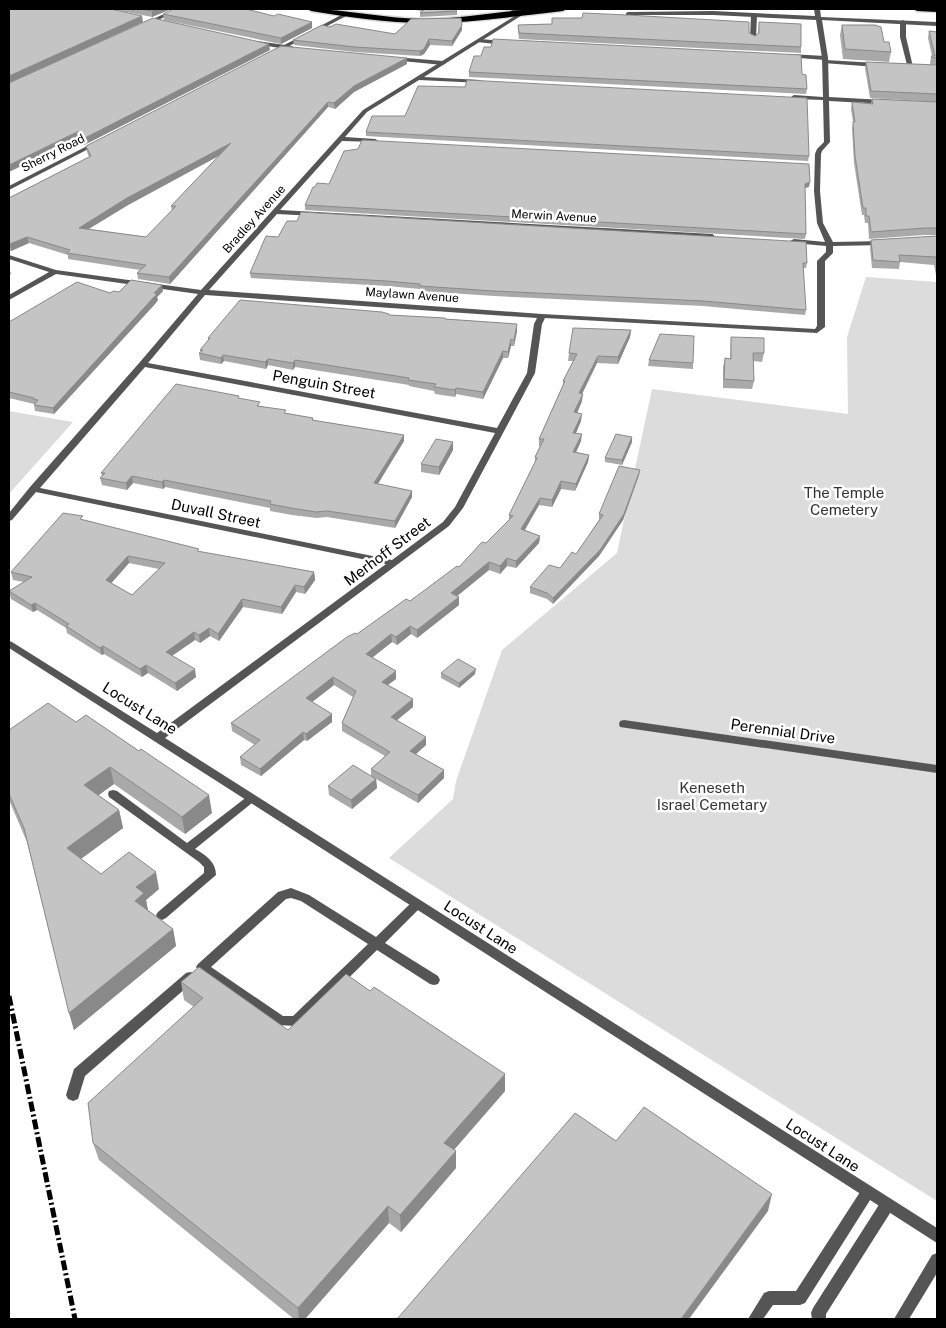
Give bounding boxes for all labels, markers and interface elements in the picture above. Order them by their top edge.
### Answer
street label: Sherry Road [19,131,87,175]
street label: Bradley Avenue [220,182,288,256]
street label: Merwin Avenue [511,207,597,225]
street label: Maylawn Avenue [365,285,460,305]
street label: Penguin Street [271,367,377,401]
park label: The Temple Cemetery [804,484,884,518]
street label: Duvall Street [170,495,262,531]
street label: Merhoff Street [341,513,434,589]
street label: Locust Lane [100,678,180,738]
street label: Perennial Drive [730,715,836,747]
park label: Keneseth Israel Cemetary [657,779,767,813]
street label: Locust Lane [441,897,521,957]
street label: Locust Lane [783,1115,863,1175]

